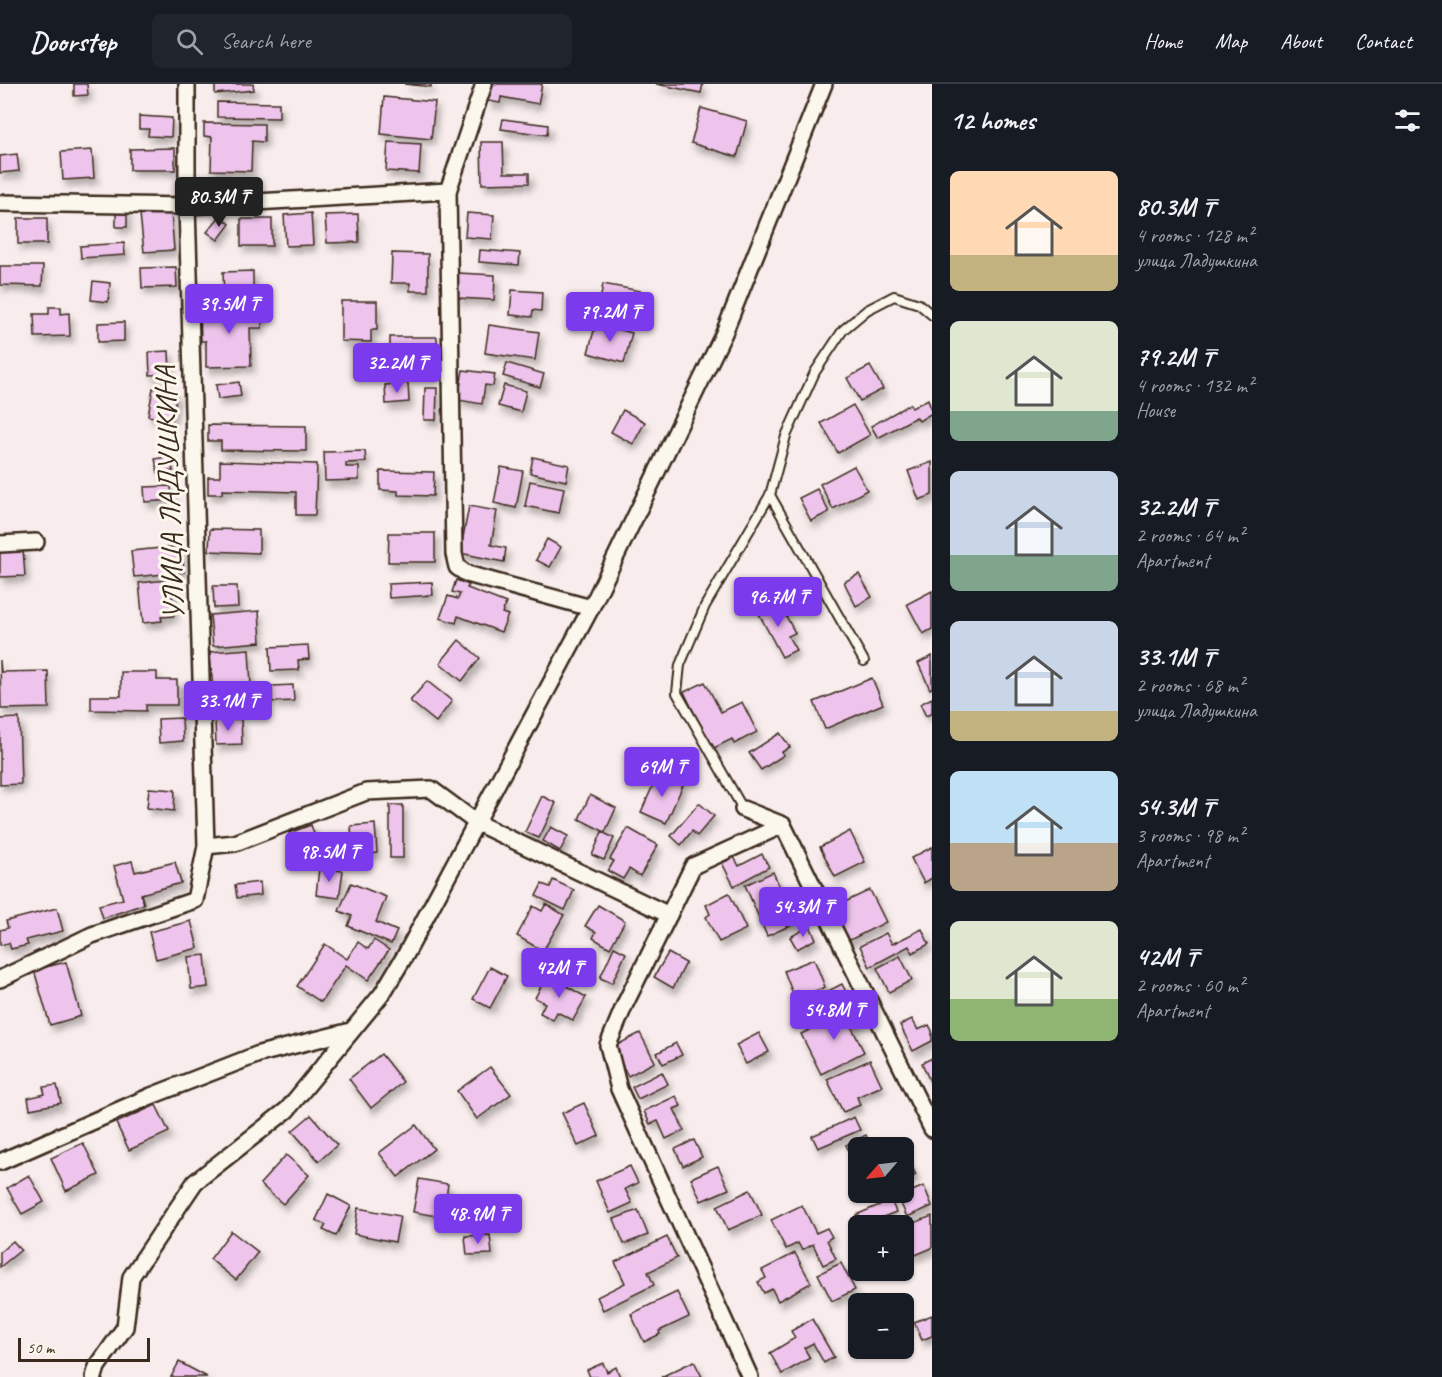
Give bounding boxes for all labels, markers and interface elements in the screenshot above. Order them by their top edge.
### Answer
search box [152,14,572,68]
text: Doorstep [30,24,116,59]
icon: search [173,25,206,58]
text: Search here [221,27,311,55]
text: Home [1144,28,1182,54]
text: Map [1215,28,1247,54]
text: About [1280,28,1322,54]
text: Contact [1355,28,1412,54]
text: 12 homes [950,104,1035,137]
icon: filters [1391,104,1424,137]
pin: 80.3M ₸ [164,177,274,228]
text: 80.3M ₸ [189,184,249,209]
text: 80.3M ₸ [1136,190,1214,223]
icon: home [998,195,1070,267]
text: 4 rooms · 128 m² [1136,223,1253,248]
text: улица Ладушкина [1136,248,1257,273]
pin: 39.5M ₸ [174,284,284,335]
text: 39.5M ₸ [199,291,259,316]
pin: 79.2M ₸ [555,292,665,343]
text: 79.2M ₸ [580,299,640,324]
text: 79.2M ₸ [1136,340,1214,373]
pin: 32.2M ₸ [342,343,452,394]
icon: home [998,345,1070,417]
text: 32.2M ₸ [367,350,427,375]
street label: УЛИЦА ЛАДУШКИНА [146,363,192,621]
text: 4 rooms · 132 m² [1136,373,1253,398]
text: House [1136,398,1175,423]
text: 32.2M ₸ [1136,490,1214,523]
icon: home [998,495,1070,567]
text: 2 rooms · 64 m² [1136,523,1244,548]
text: Apartment [1136,548,1209,573]
pin: 96.7M ₸ [723,577,833,628]
text: 96.7M ₸ [748,584,808,609]
text: 33.1M ₸ [1136,640,1214,673]
icon: home [998,645,1070,717]
text: 2 rooms · 68 m² [1136,673,1244,698]
pin: 33.1M ₸ [173,681,283,732]
text: 33.1M ₸ [198,688,258,713]
text: улица Ладушкина [1136,698,1257,723]
pin: 69M ₸ [620,747,704,798]
text: 69M ₸ [638,754,686,779]
text: 54.3M ₸ [1136,790,1214,823]
icon: home [998,795,1070,867]
text: 3 rooms · 98 m² [1136,823,1244,848]
pin: 98.5M ₸ [274,832,384,883]
text: 98.5M ₸ [299,839,359,864]
text: Apartment [1136,848,1209,873]
pin: 54.3M ₸ [748,887,858,938]
text: 54.3M ₸ [773,894,833,919]
text: 42M ₸ [1136,940,1197,973]
icon: home [998,945,1070,1017]
pin: 42M ₸ [517,948,601,999]
text: 42M ₸ [535,955,583,980]
text: 2 rooms · 60 m² [1136,973,1244,998]
pin: 54.8M ₸ [779,990,889,1041]
text: 54.8M ₸ [804,997,864,1022]
text: Apartment [1136,998,1209,1023]
north arrow [848,1137,914,1203]
map controls [848,1137,914,1359]
pin: 48.9M ₸ [423,1194,533,1245]
text: 48.9M ₸ [448,1201,508,1226]
button: + [848,1215,914,1281]
button: − [848,1293,914,1359]
scale bar [18,1335,150,1362]
text: 50 m [27,1338,54,1358]

